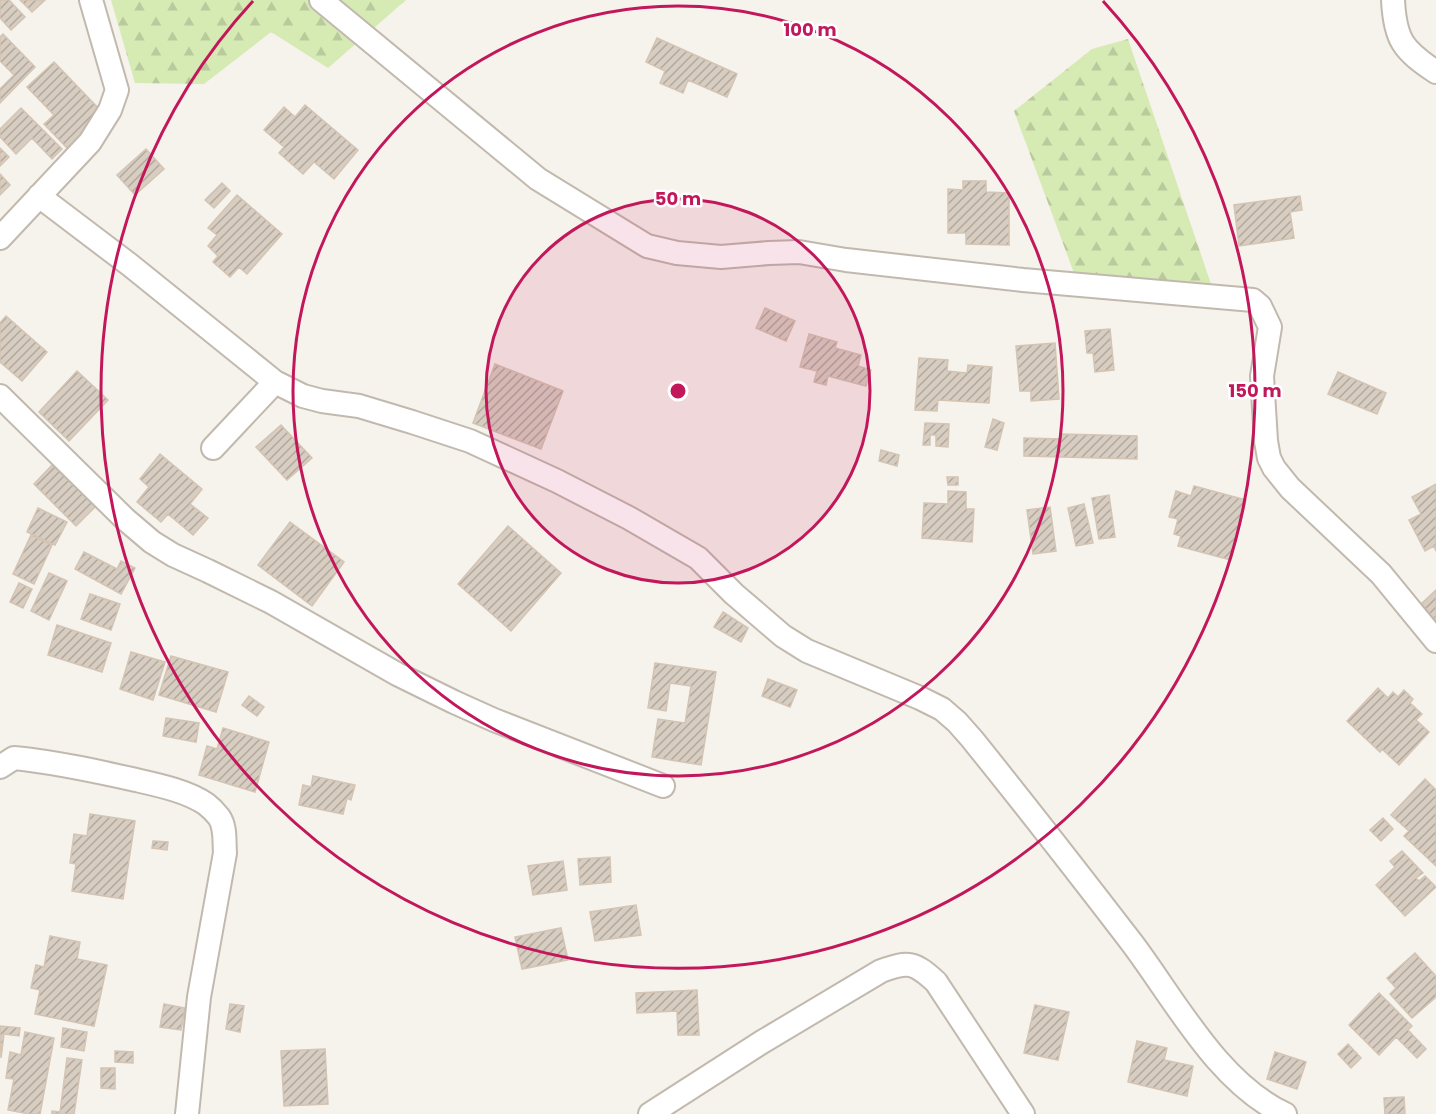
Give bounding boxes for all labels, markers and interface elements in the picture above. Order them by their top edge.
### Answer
text: 100 m [783,17,837,42]
text: 50 m [655,186,701,211]
text: 150 m [1228,378,1282,403]
centre of rings [668,381,688,401]

